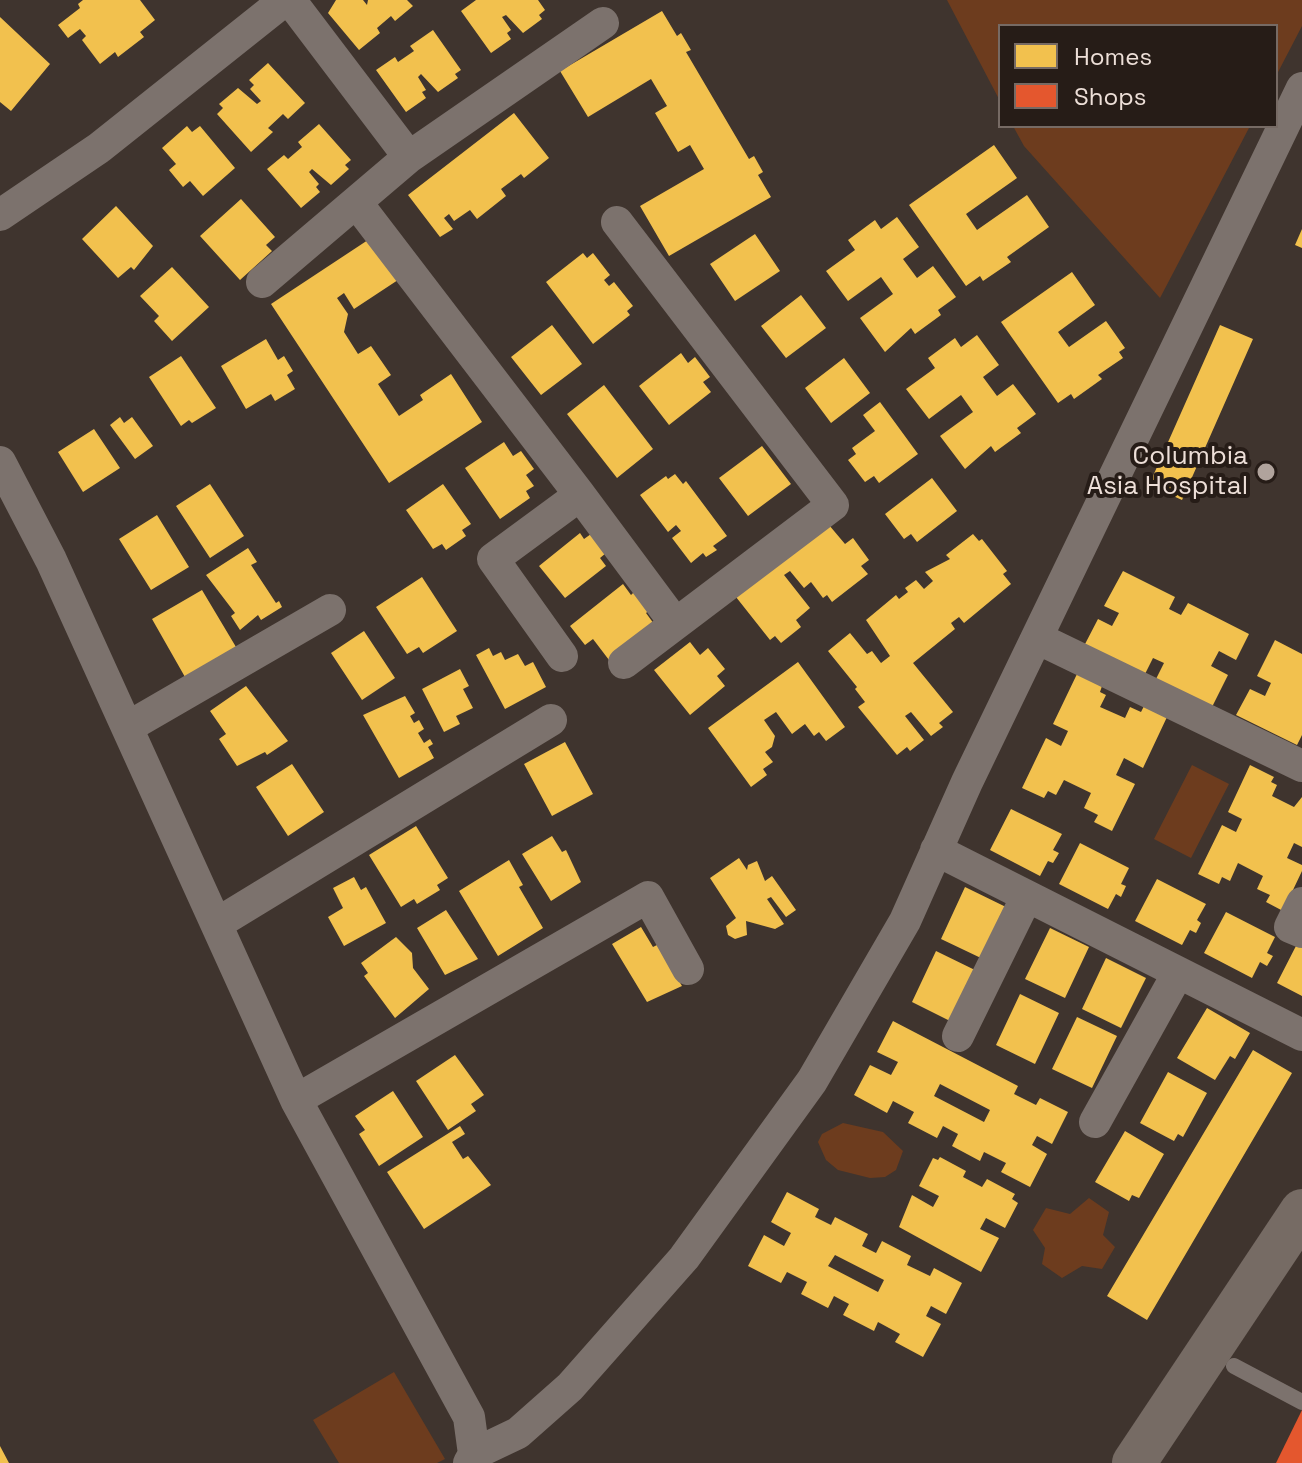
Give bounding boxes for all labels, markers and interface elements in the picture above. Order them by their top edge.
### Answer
legend [998,24,1278,128]
text: Homes [1074,41,1152,72]
text: Shops [1074,81,1146,112]
place label: Columbia Asia Hospital [1087,441,1248,502]
marker: Columbia Asia Hospital [1255,461,1277,483]

